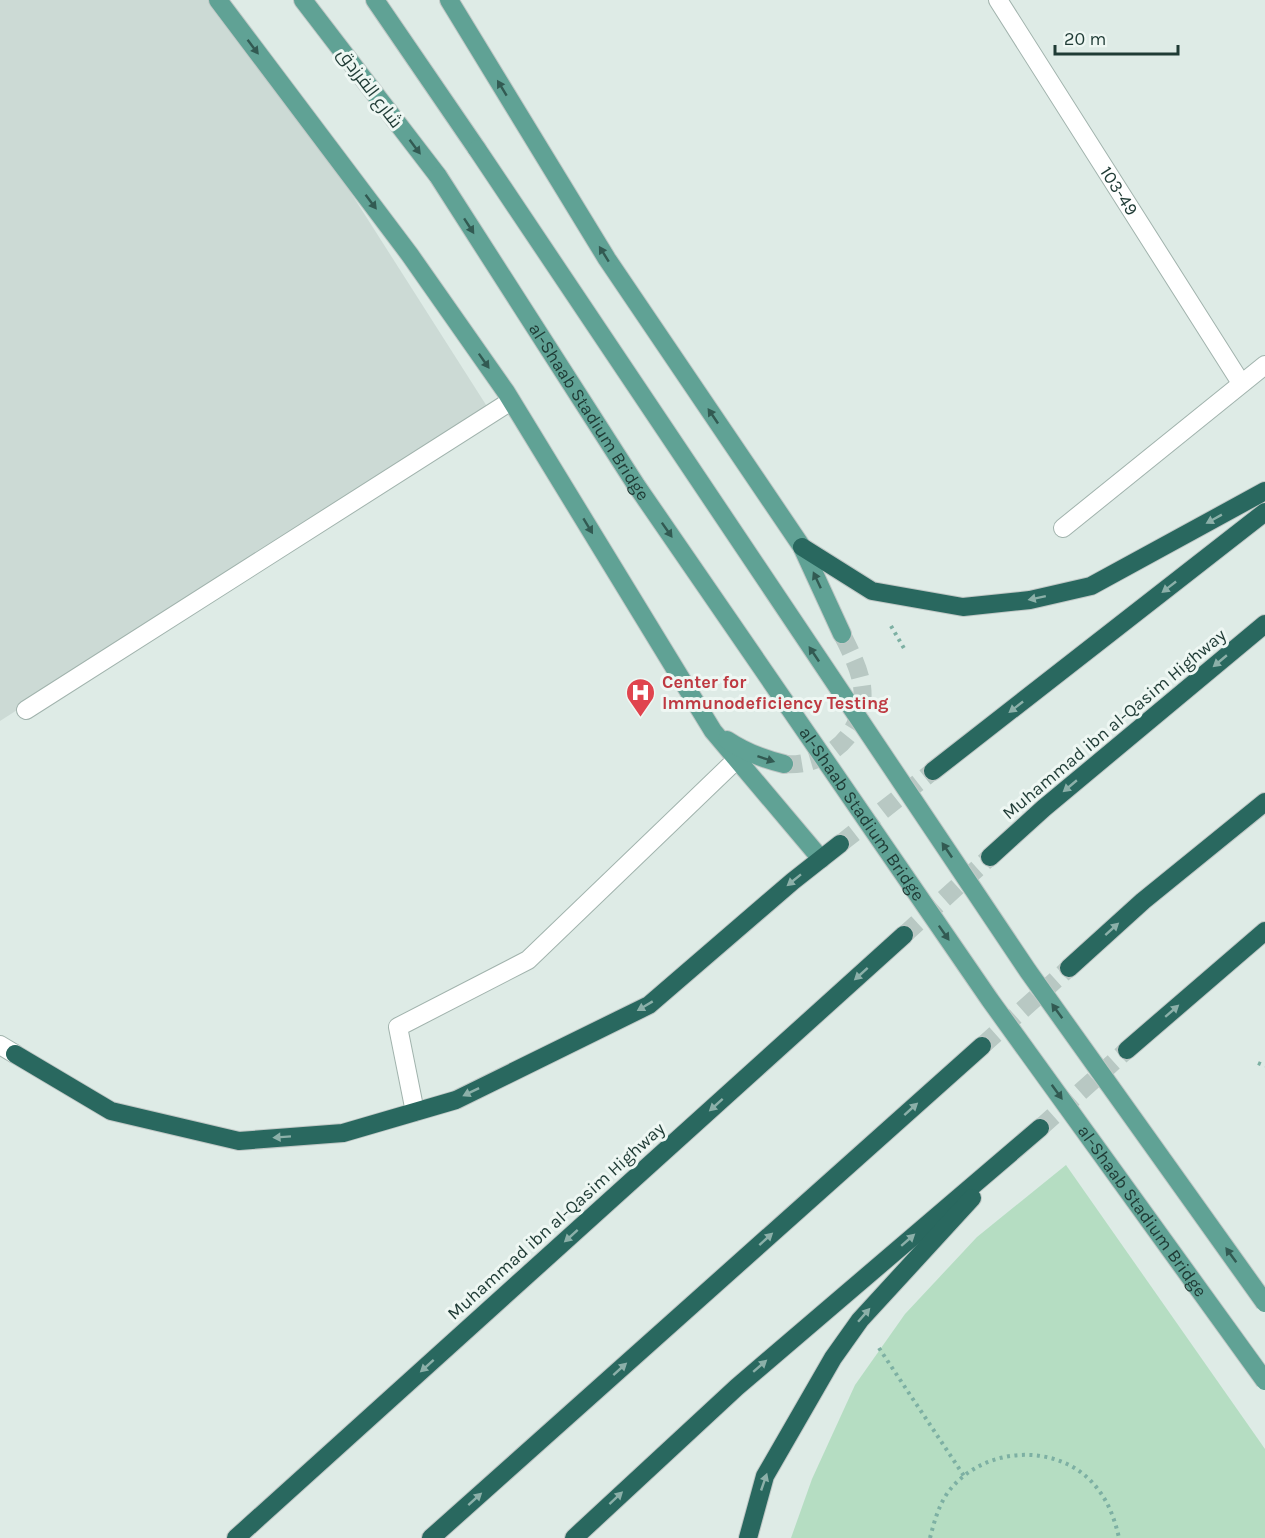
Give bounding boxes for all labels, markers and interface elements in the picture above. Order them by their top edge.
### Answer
scale bar [1055,18,1178,56]
text: 20 m [1064,28,1106,50]
one-way arrow [247,38,259,54]
street label: شارع الفرزدق [332,44,407,133]
one-way arrow [497,80,508,96]
one-way arrow [409,138,421,154]
street label: 103-49 [1095,162,1143,220]
one-way arrow [364,195,376,210]
one-way arrow [464,217,475,234]
one-way arrow [599,246,610,263]
street label: al-Shaab Stadium Bridge [524,319,654,505]
one-way arrow [478,352,490,368]
one-way arrow [708,408,719,424]
one-way arrow [1205,514,1222,524]
one-way arrow [582,518,593,534]
one-way arrow [661,522,672,538]
one-way arrow [813,572,822,589]
one-way arrow [1162,580,1177,592]
one-way arrow [1028,594,1047,604]
street label: Muhammad ibn al-Qasim Highway [998,624,1231,824]
one-way arrow [808,646,820,662]
one-way arrow [1213,654,1228,667]
place label: Center for Immunodeficiency Testing [662,671,889,714]
hospital icon: Center for Immunodeficiency Testing [625,676,657,718]
one-way arrow [1008,700,1023,712]
street label: al-Shaab Stadium Bridge [794,722,930,905]
one-way arrow [757,755,775,764]
one-way arrow [1063,779,1078,792]
one-way arrow [942,842,953,858]
one-way arrow [786,874,802,887]
one-way arrow [1104,923,1119,936]
one-way arrow [938,924,950,940]
one-way arrow [853,967,868,981]
one-way arrow [637,1000,653,1011]
one-way arrow [1051,1004,1063,1020]
one-way arrow [1164,1005,1179,1018]
one-way arrow [1051,1084,1063,1100]
one-way arrow [462,1088,479,1097]
one-way arrow [709,1098,724,1111]
one-way arrow [903,1103,918,1116]
street label: Muhammad ibn al-Qasim Highway [443,1117,670,1325]
street label: al-Shaab Stadium Bridge [1073,1121,1212,1301]
one-way arrow [273,1133,292,1142]
one-way arrow [564,1228,578,1242]
one-way arrow [758,1233,773,1246]
one-way arrow [901,1233,916,1247]
one-way arrow [1225,1248,1237,1264]
one-way arrow [857,1308,871,1323]
one-way arrow [419,1359,434,1373]
one-way arrow [752,1360,768,1373]
one-way arrow [613,1362,628,1376]
one-way arrow [760,1473,769,1491]
one-way arrow [609,1491,624,1505]
one-way arrow [467,1493,482,1506]

